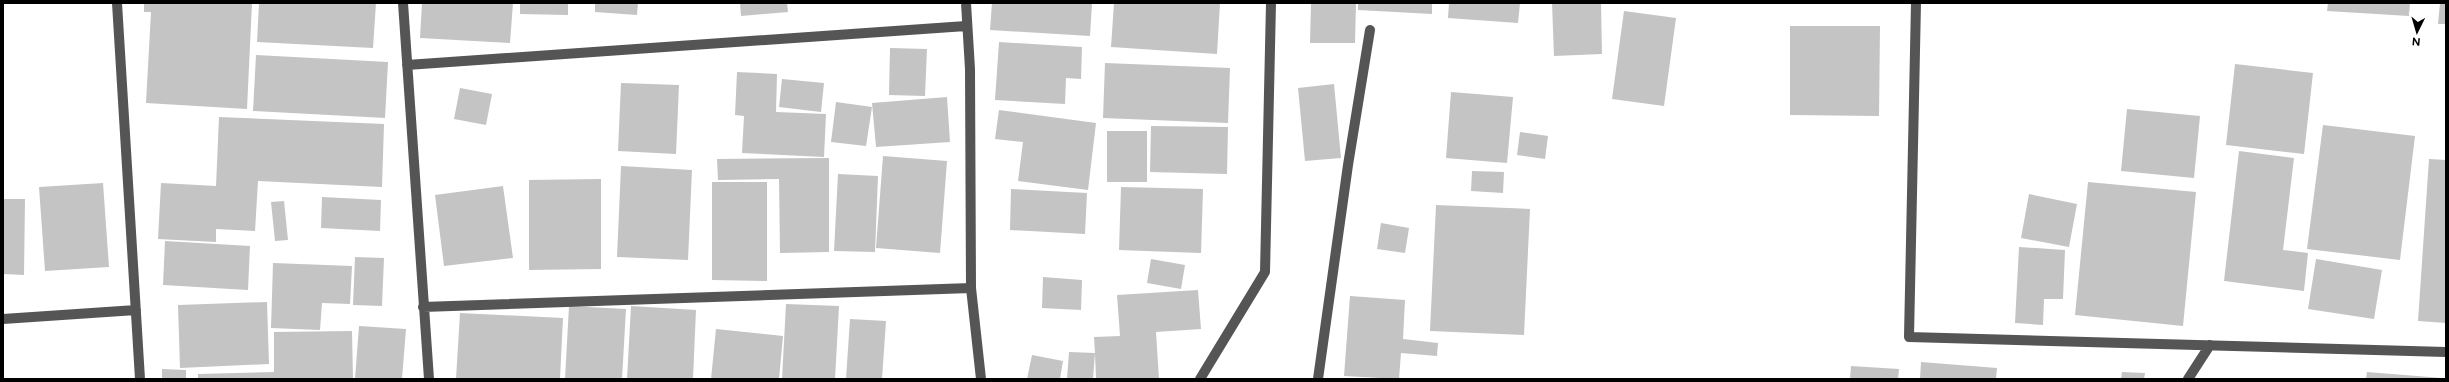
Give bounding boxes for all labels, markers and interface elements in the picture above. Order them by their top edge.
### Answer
north arrow [2397,12,2437,52]
text: N [2411,35,2421,48]

